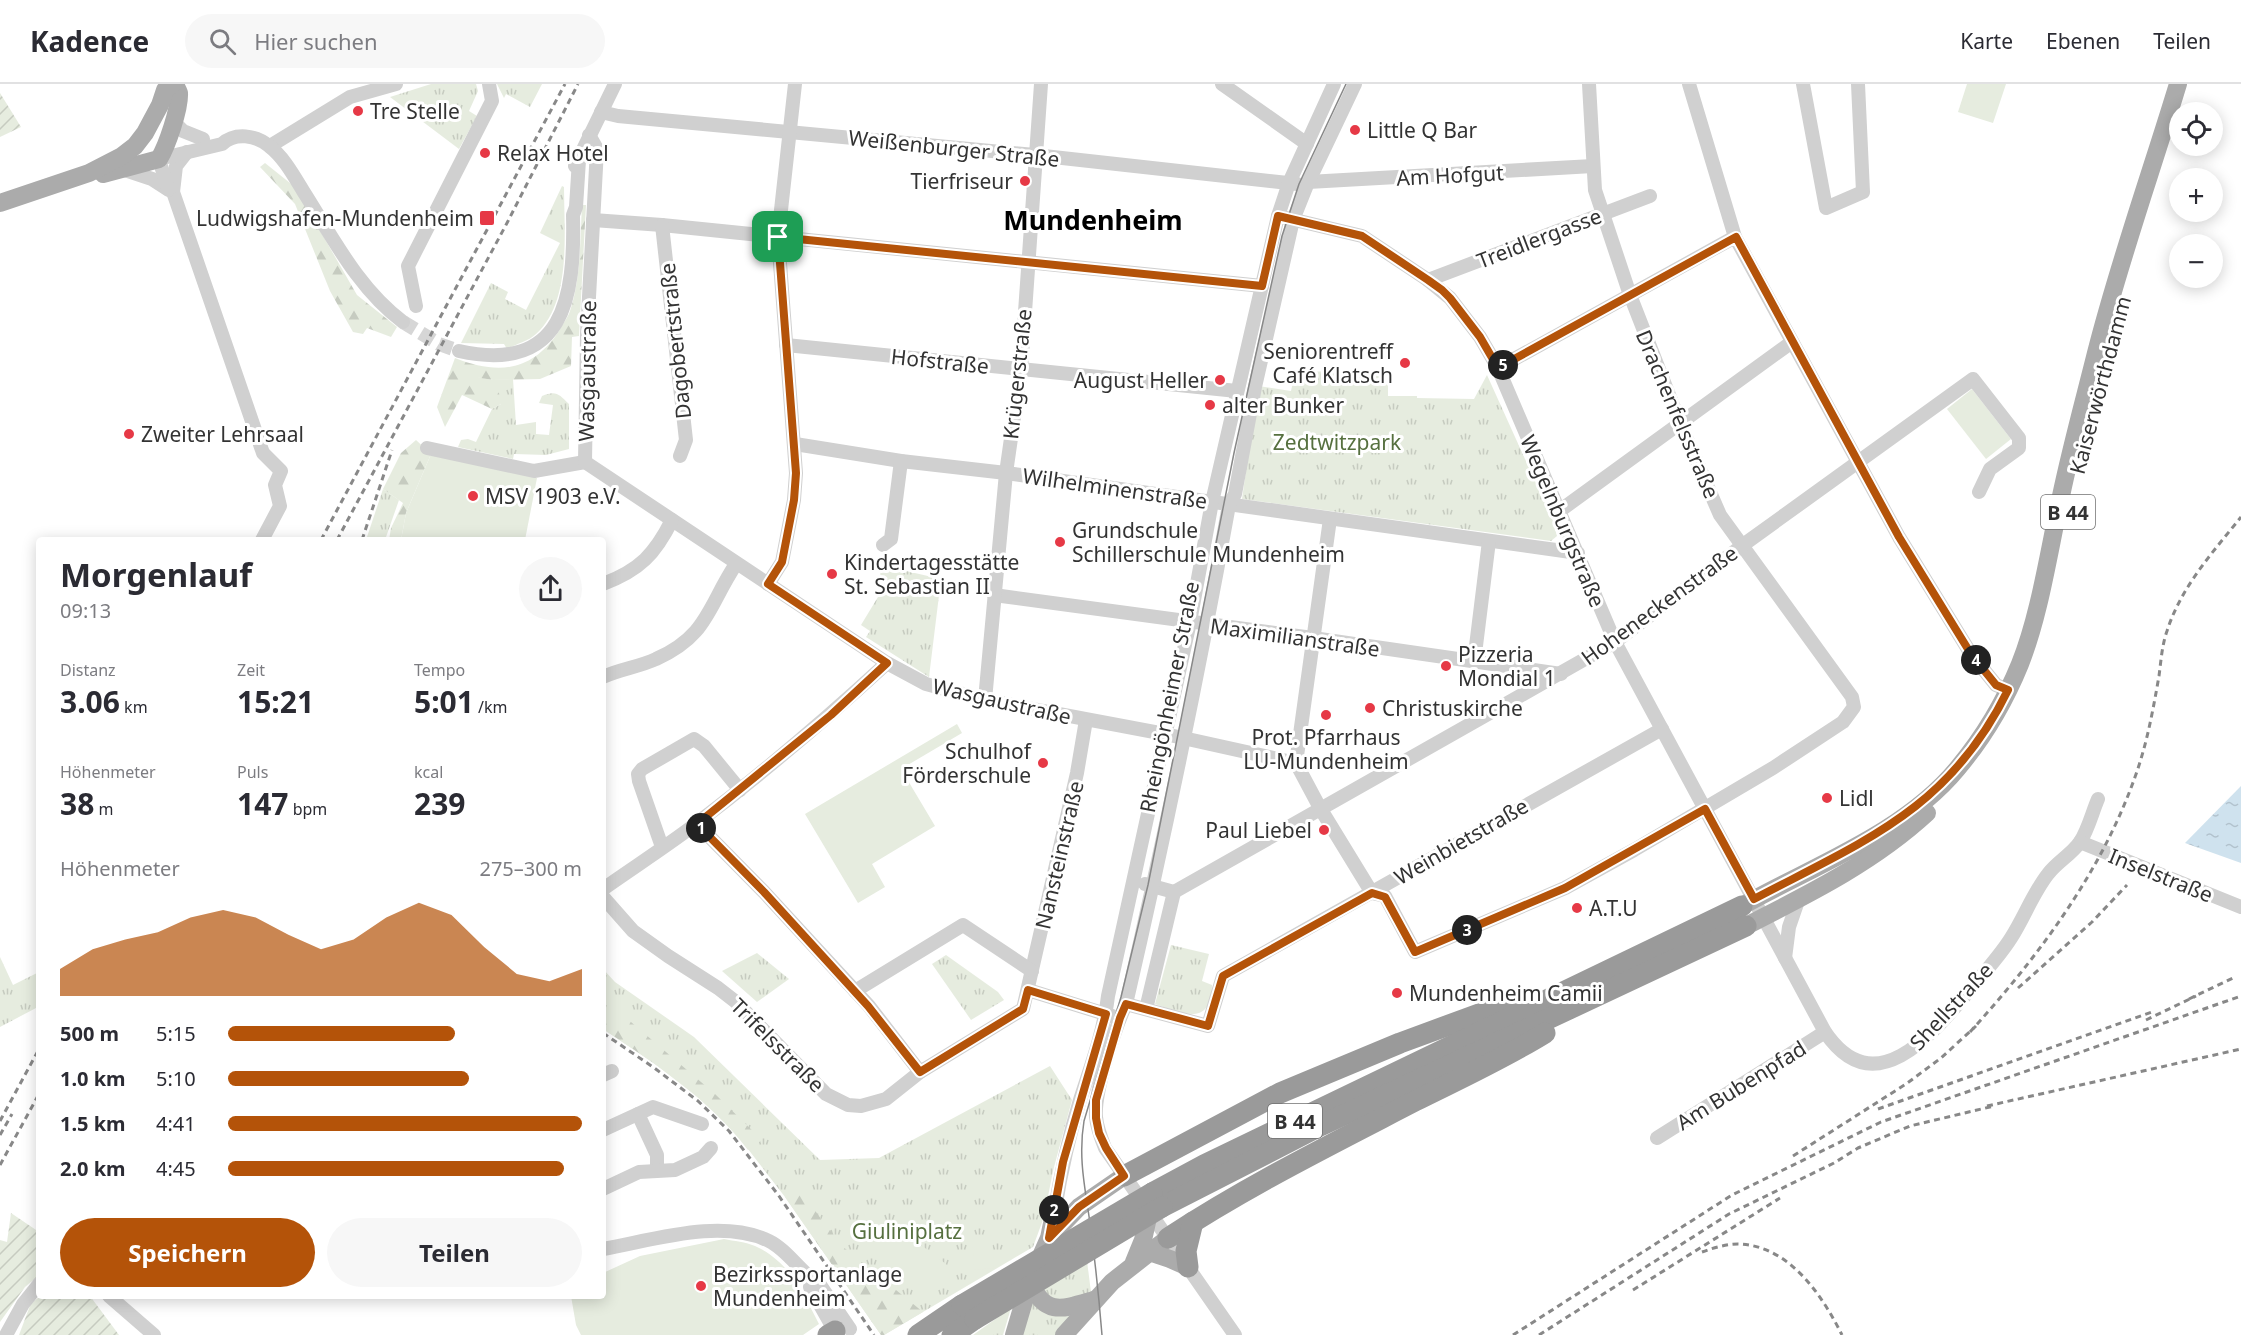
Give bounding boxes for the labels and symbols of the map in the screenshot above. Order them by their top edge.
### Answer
place label: Tre Stelle [370,97,460,125]
marker: Tre Stelle [351,104,365,118]
place label: Little Q Bar [1367,116,1478,144]
street label: Weißenburger Straße [847,123,1061,173]
marker: Little Q Bar [1348,123,1362,137]
place label: Relax Hotel [497,139,609,167]
marker: Relax Hotel [478,146,492,160]
street label: Am Hofgut [1396,158,1505,192]
place label: Tierfriseur [911,167,1013,195]
marker: Tierfriseur [1018,174,1032,188]
district label: Mundenheim [1003,201,1183,238]
street label: Treidlergasse [1473,201,1605,275]
place label: Ludwigshafen-Mundenheim [196,204,474,232]
marker: Ludwigshafen-Mundenheim [478,209,496,227]
pin [752,211,803,262]
street label: Dagobertstraße [653,262,697,420]
street label: Kaiserwörthdamm [2063,293,2137,477]
street label: Wasgaustraße [572,300,602,442]
street label: Krügerstraße [996,307,1038,441]
street label: Drachenfelsstraße [1630,325,1726,503]
place label: Seniorentreff Café Klatsch [1263,337,1395,389]
street label: Hofstraße [890,342,990,380]
pin: 5 [1488,350,1518,380]
marker: Seniorentreff Café Klatsch [1398,356,1412,370]
place label: August Heller [1074,366,1208,394]
marker: August Heller [1213,373,1227,387]
place label: alter Bunker [1222,391,1344,419]
marker: alter Bunker [1203,398,1217,412]
place label: Zweiter Lehrsaal [141,420,304,448]
marker: Zweiter Lehrsaal [122,427,136,441]
park label: Zedtwitzpark [1273,428,1402,456]
street label: Wegelnburgstraße [1514,431,1612,611]
street label: Wilhelminenstraße [1021,461,1209,515]
place label: MSV 1903 e.V. [485,482,621,510]
marker: MSV 1903 e.V. [466,489,480,503]
road number: B 44 [2041,495,2095,529]
place label: Grundschule Schillerschule Mundenheim [1072,516,1345,568]
marker: Grundschule Schillerschule Mundenheim [1053,535,1067,549]
street label: Hoheneckenstraße [1575,539,1743,671]
place label: Kindertagesstätte St. Sebastian II [844,548,1019,600]
marker: Kindertagesstätte St. Sebastian II [825,567,839,581]
street label: Rheingönheimer Straße [1133,579,1205,815]
street label: Maximilianstraße [1208,611,1382,663]
place label: Pizzeria Mondial 1 [1458,640,1556,692]
pin: 4 [1961,645,1991,675]
marker: Pizzeria Mondial 1 [1439,659,1453,673]
street label: Wasgaustraße [930,671,1074,731]
place label: Christuskirche [1382,694,1523,722]
marker: Christuskirche [1363,701,1377,715]
marker: Prot. Pfarrhaus LU-Mundenheim [1319,708,1333,722]
place label: Prot. Pfarrhaus LU-Mundenheim [1243,723,1409,775]
place label: Schulhof Förderschule [902,737,1033,789]
marker: Schulhof Förderschule [1036,756,1050,770]
street label: Nansteinstraße [1028,778,1090,932]
place label: Lidl [1839,784,1874,812]
street label: Weinbietstraße [1389,791,1533,891]
marker: Lidl [1820,791,1834,805]
pin: 1 [686,813,716,843]
place label: Paul Liebel [1205,816,1312,844]
marker: Paul Liebel [1317,823,1331,837]
street label: Inselstraße [2105,841,2217,909]
place label: A.T.U [1589,894,1638,922]
marker: A.T.U [1570,901,1584,915]
pin: 3 [1452,915,1482,945]
street label: Shellstraße [1903,956,1999,1056]
place label: Mundenheim Camii [1409,979,1603,1007]
marker: Mundenheim Camii [1390,986,1404,1000]
street label: Trifelsstraße [725,992,831,1098]
street label: Am Bubenpfad [1671,1034,1811,1136]
road number: B 44 [1268,1104,1322,1138]
pin: 2 [1039,1195,1069,1225]
park label: Giuliniplatz [852,1217,962,1245]
place label: Bezirkssportanlage Mundenheim [713,1260,902,1312]
marker: Bezirkssportanlage Mundenheim [694,1279,708,1293]

